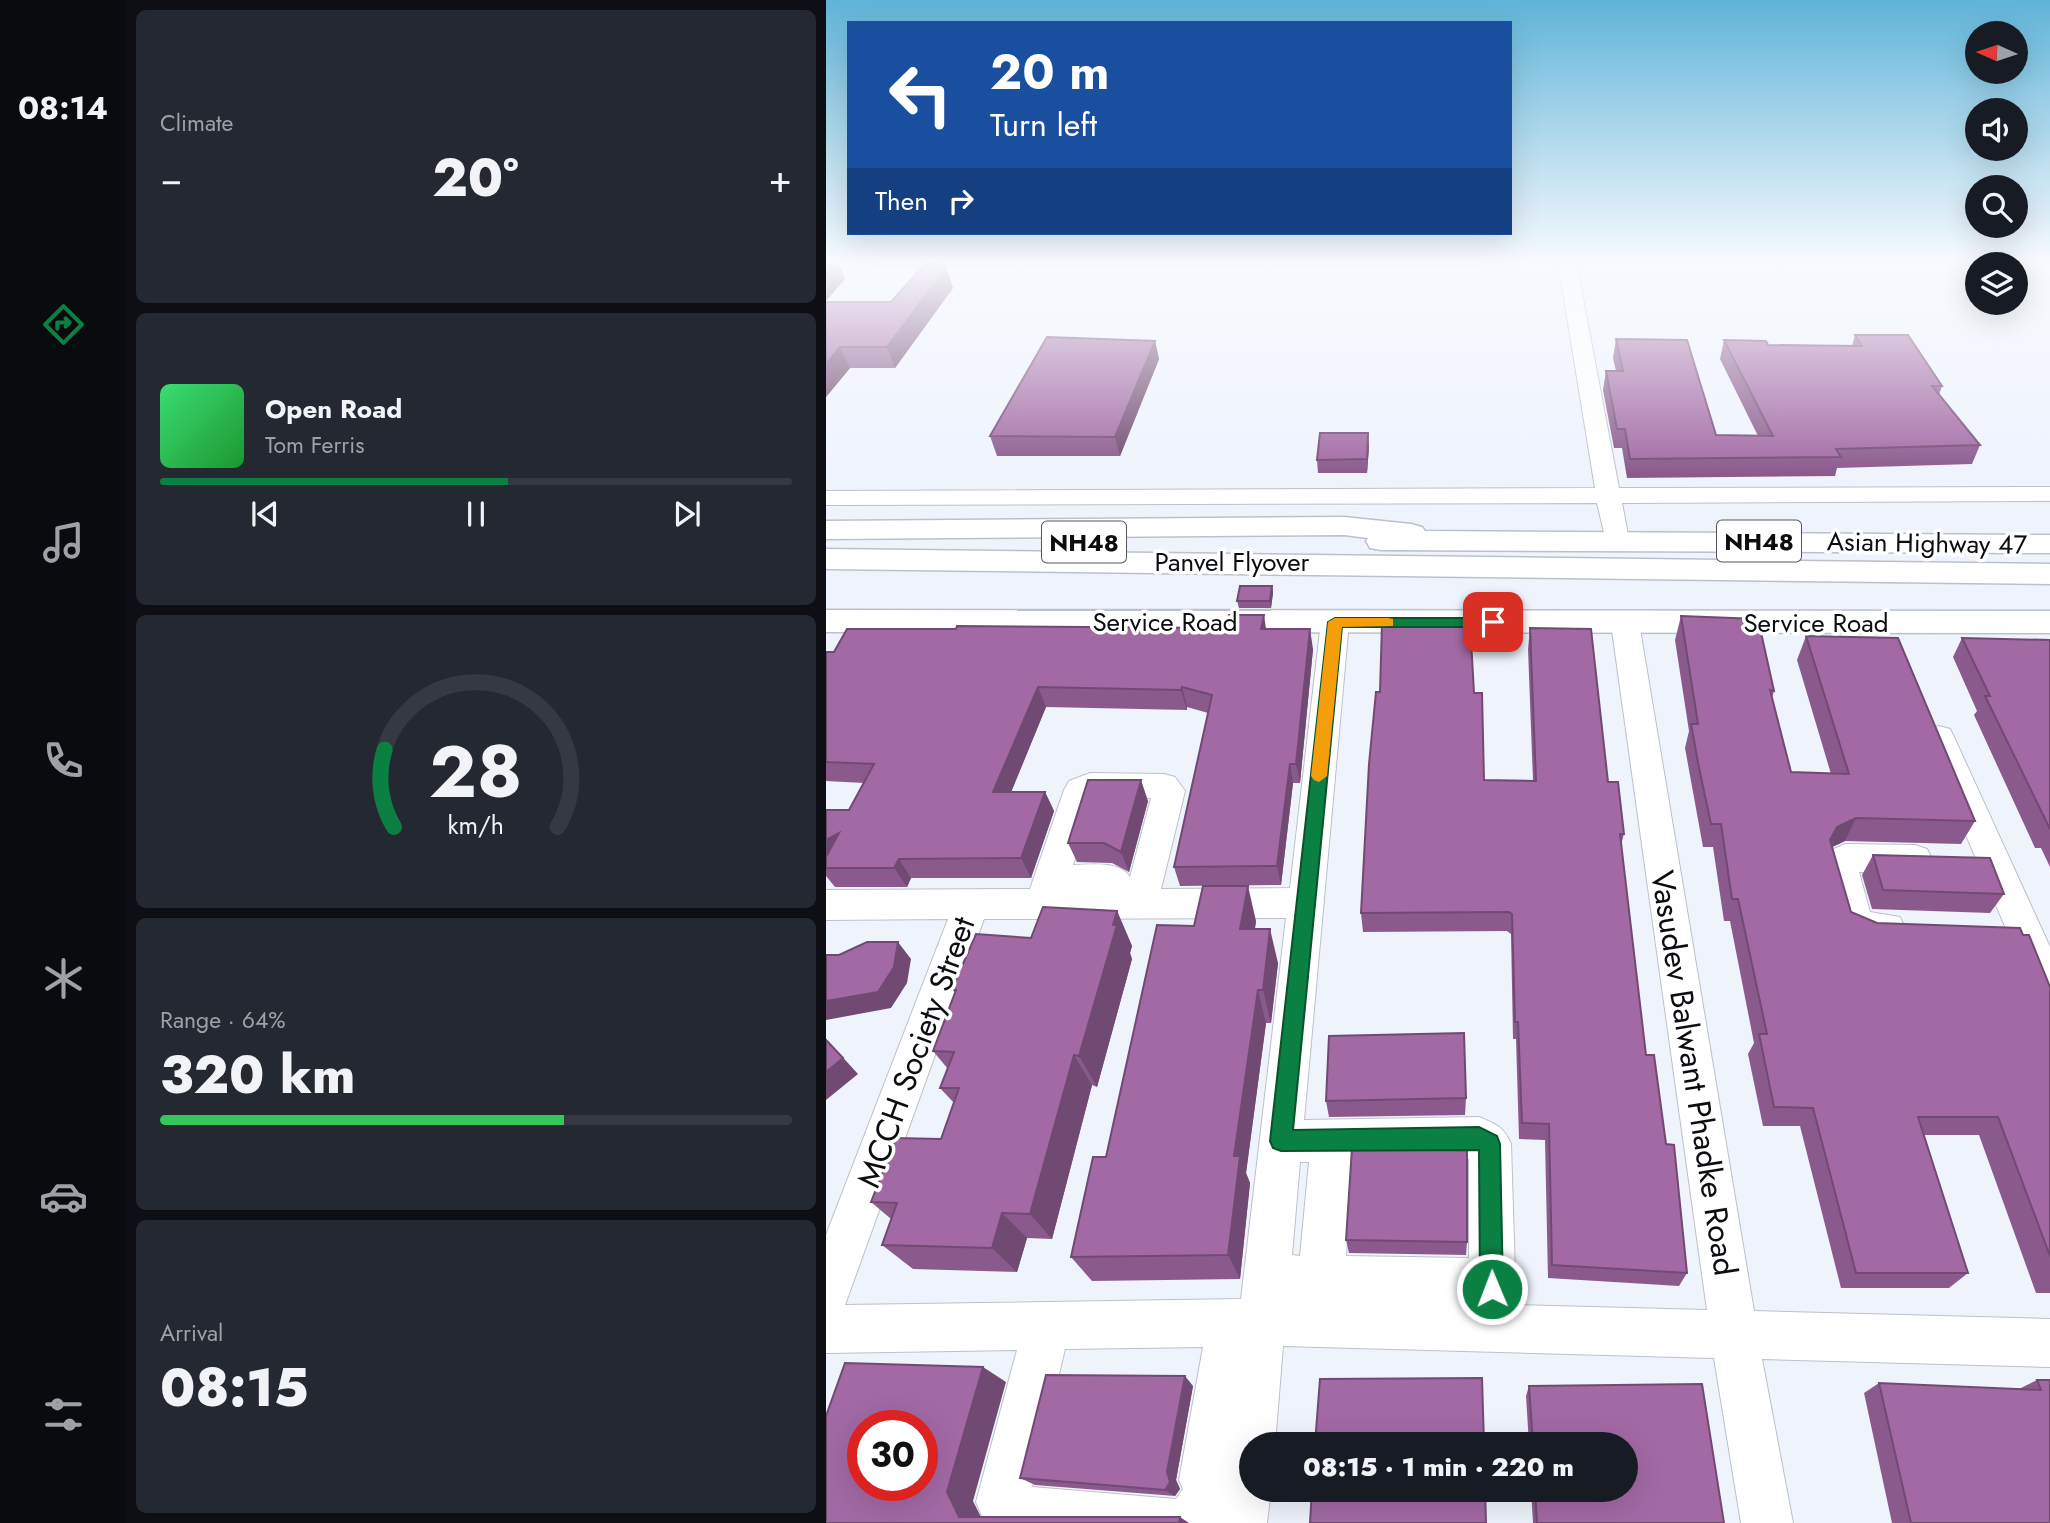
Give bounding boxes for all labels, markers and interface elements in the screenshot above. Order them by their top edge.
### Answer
north arrow [1965,21,2028,84]
map controls [1965,21,2028,315]
text: 20 m [990,37,1109,107]
icon: left [875,49,966,140]
text: 08:14 [18,85,108,131]
button: sound [1965,98,2028,161]
text: Turn left [990,102,1097,148]
text: Climate [160,106,233,140]
text: 20° [432,140,519,216]
text: − [160,151,182,206]
text: + [769,151,792,206]
button: search [1965,175,2028,238]
text: Then [875,182,928,220]
icon: right [942,182,980,220]
button: layers [1965,252,2028,315]
icon: directions [39,300,88,349]
text: Open Road [265,390,402,428]
text: Tom Ferris [265,428,364,462]
icon: previous [246,495,284,533]
icon: pause [457,495,495,533]
icon: next [668,495,706,533]
icon: music [39,518,88,567]
road number: NH48 [1717,520,1801,562]
road number: NH48 [1042,522,1126,562]
street label: Asian Highway 47 [1827,522,2028,564]
street label: Panvel Flyover [1155,543,1310,581]
pin [1463,592,1523,652]
street label: Service Road [1092,603,1238,641]
icon: arrive [1474,603,1512,641]
street label: Service Road [1743,604,1889,642]
text: 28 [429,720,523,825]
icon: phone [39,736,88,785]
text: km/h [448,807,504,843]
street label: Vasudev Balwant Phadke Road [1639,867,1749,1279]
street label: MCCH Society Street [846,910,986,1194]
icon: climate [39,954,88,1003]
text: Range · 64% [160,1003,286,1037]
text: 320 km [160,1037,355,1113]
icon: car [39,1172,88,1221]
position arrow [1455,1252,1529,1326]
text: Arrival [160,1316,223,1350]
text: 08:15 [160,1350,309,1426]
icon: filters [39,1390,88,1439]
speed limit sign: 30 [847,1410,938,1501]
text: 08:15 · 1 min · 220 m [1303,1448,1574,1486]

